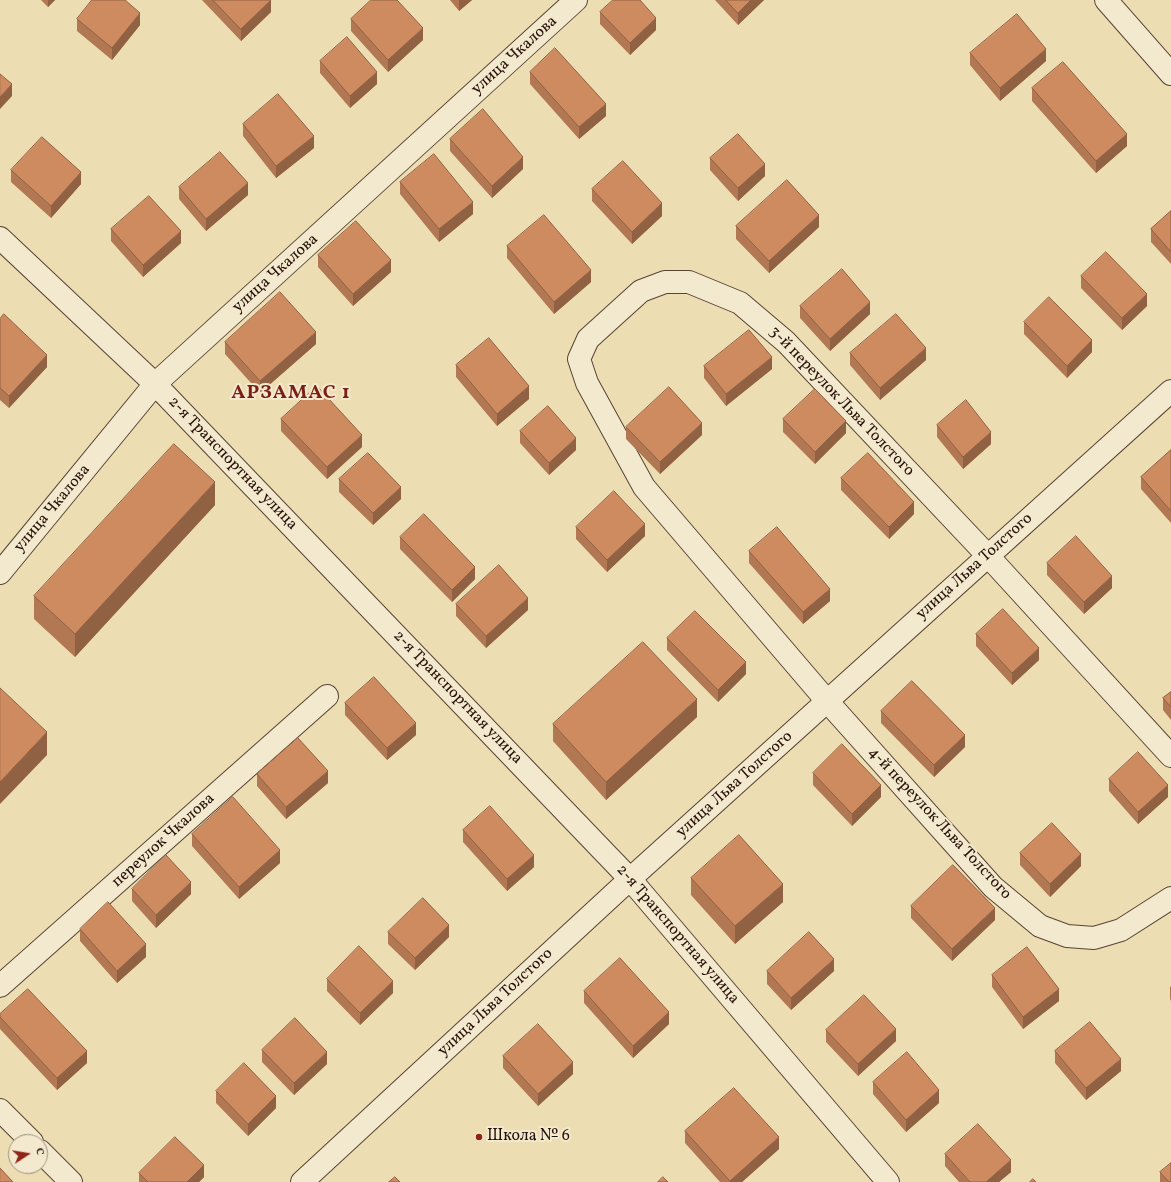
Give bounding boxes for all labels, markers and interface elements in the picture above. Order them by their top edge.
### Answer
street label: улица Чкалова [468,12,562,100]
street label: улица Чкалова [229,230,323,318]
street label: 3-й переулок Льва Толстого [764,323,918,481]
district label: АРЗАМАС 1 [231,382,351,406]
street label: 2-я Транспортная улица [163,393,301,535]
street label: улица Чкалова [11,461,95,557]
street label: улица Льва Толстого [913,510,1037,624]
street label: 2-я Транспортная улица [388,627,526,769]
street label: улица Льва Толстого [673,728,797,842]
street label: 4-й переулок Льва Толстого [863,744,1015,904]
street label: переулок Чкалова [109,790,219,892]
street label: 2-я Транспортная улица [611,861,743,1009]
street label: улица Льва Толстого [435,945,557,1061]
place label: Школа № 6 [487,1127,570,1147]
marker: Школа № 6 [474,1132,484,1142]
north arrow [8,1134,48,1174]
text: С [31,1147,47,1157]

